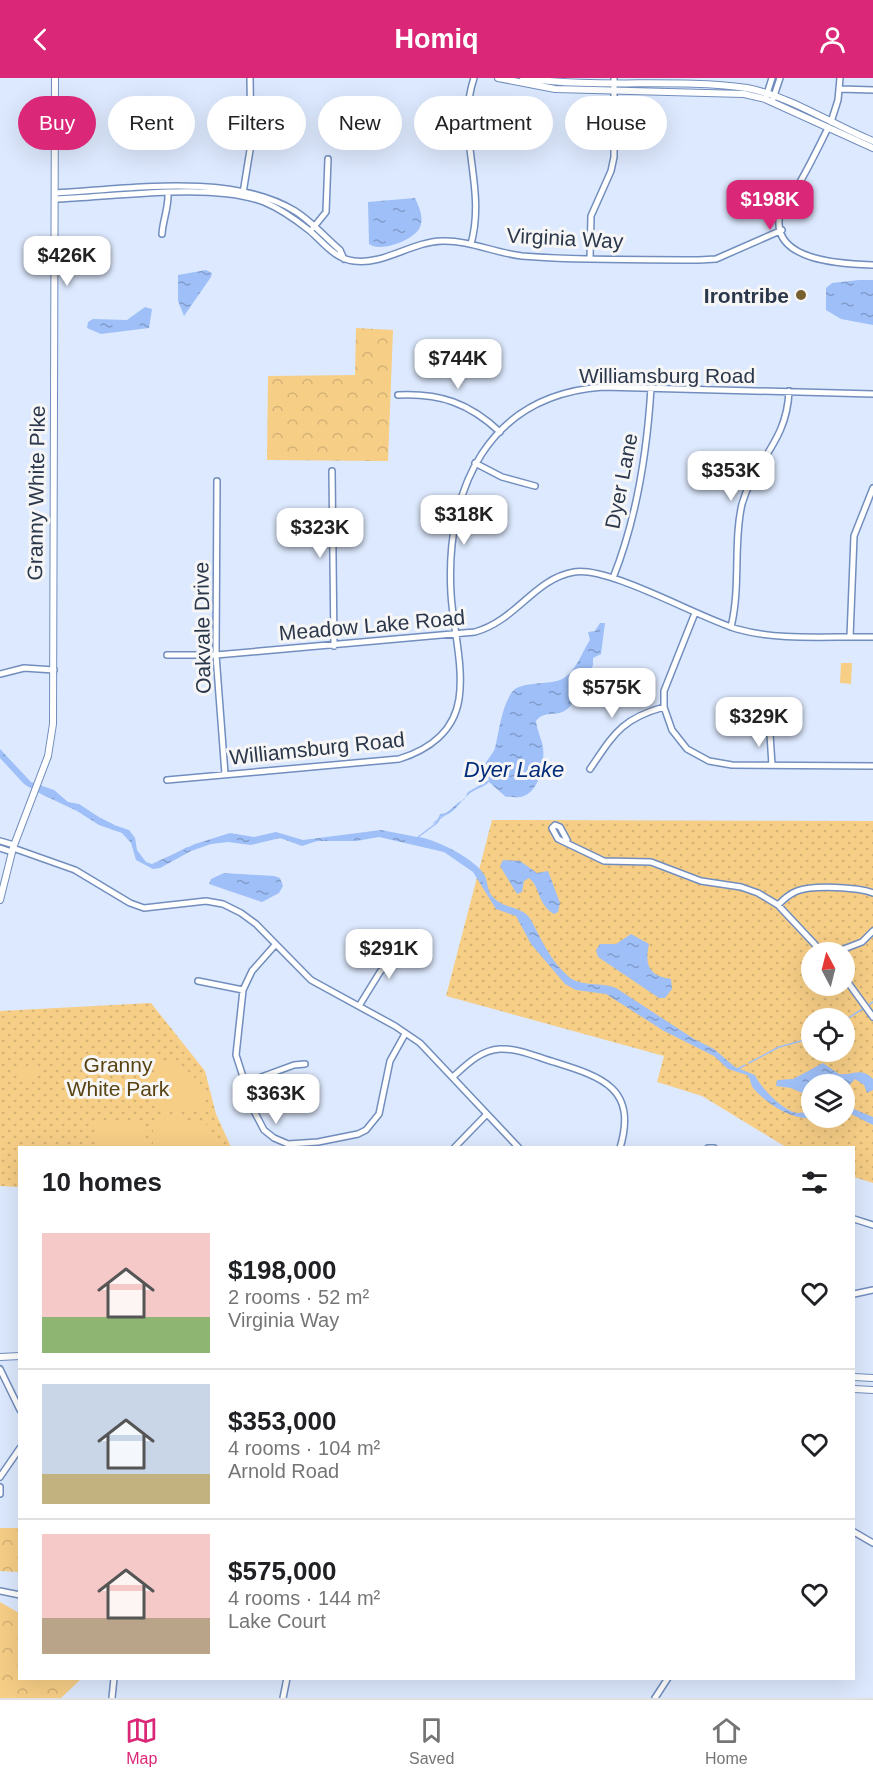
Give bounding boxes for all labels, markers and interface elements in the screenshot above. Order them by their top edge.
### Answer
icon: back [24,23,57,56]
icon: person [816,23,849,56]
text: Homiq [395,24,479,54]
chip: Buy [18,96,96,150]
chip: Rent [108,96,195,150]
chip: Filters [207,96,306,150]
chip: New [318,96,402,150]
chip: Apartment [414,96,553,150]
chip: House [565,96,667,150]
pin: $198K [728,180,812,231]
text: $198K [741,188,799,210]
street label: Virginia Way [506,223,624,253]
pin: $426K [25,236,109,287]
text: $426K [38,244,96,266]
place label: Irontribe [704,284,789,307]
marker: Irontribe [794,288,808,302]
pin: $744K [416,339,500,390]
text: $744K [429,347,487,369]
street label: Williamsburg Road [579,364,755,387]
street label: Granny White Pike [23,405,49,581]
street label: Dyer Lane [600,431,642,531]
pin: $353K [689,451,773,502]
text: $353K [702,459,760,481]
pin: $318K [422,495,506,546]
text: $318K [435,503,493,525]
pin: $323K [278,508,362,559]
text: $323K [291,516,349,538]
street label: Oakvale Drive [189,562,215,694]
street label: Meadow Lake Road [278,605,466,645]
pin: $575K [570,668,654,719]
text: $575K [583,676,641,698]
pin: $329K [717,697,801,748]
text: $329K [730,705,788,727]
street label: Williamsburg Road [228,727,406,769]
water label: Dyer Lake [464,757,564,782]
pin: $291K [347,929,431,980]
text: $291K [360,937,418,959]
north arrow [801,942,855,996]
map controls [801,942,855,1128]
button: locate [801,1008,855,1062]
park label: Granny White Park [67,1053,170,1100]
pin: $363K [234,1074,318,1125]
button: layers [801,1074,855,1128]
text: $363K [247,1082,305,1104]
icon: filters [798,1166,831,1199]
text: 10 homes [42,1167,162,1197]
text: $198,000 [228,1255,336,1285]
icon: home [90,1257,162,1329]
icon: heart [798,1277,831,1310]
text: 2 rooms · 52 m² [228,1286,369,1308]
text: Virginia Way [228,1309,339,1331]
text: $353,000 [228,1406,336,1436]
icon: home [90,1408,162,1480]
icon: heart [798,1428,831,1461]
text: 4 rooms · 104 m² [228,1437,380,1459]
text: Arnold Road [228,1460,339,1482]
text: $575,000 [228,1556,336,1586]
icon: home [90,1558,162,1630]
icon: heart [798,1578,831,1611]
text: 4 rooms · 144 m² [228,1587,380,1609]
text: Lake Court [228,1610,326,1632]
tab: Map [125,1714,158,1768]
tab: Saved [409,1714,454,1768]
tab: Home [705,1714,748,1768]

